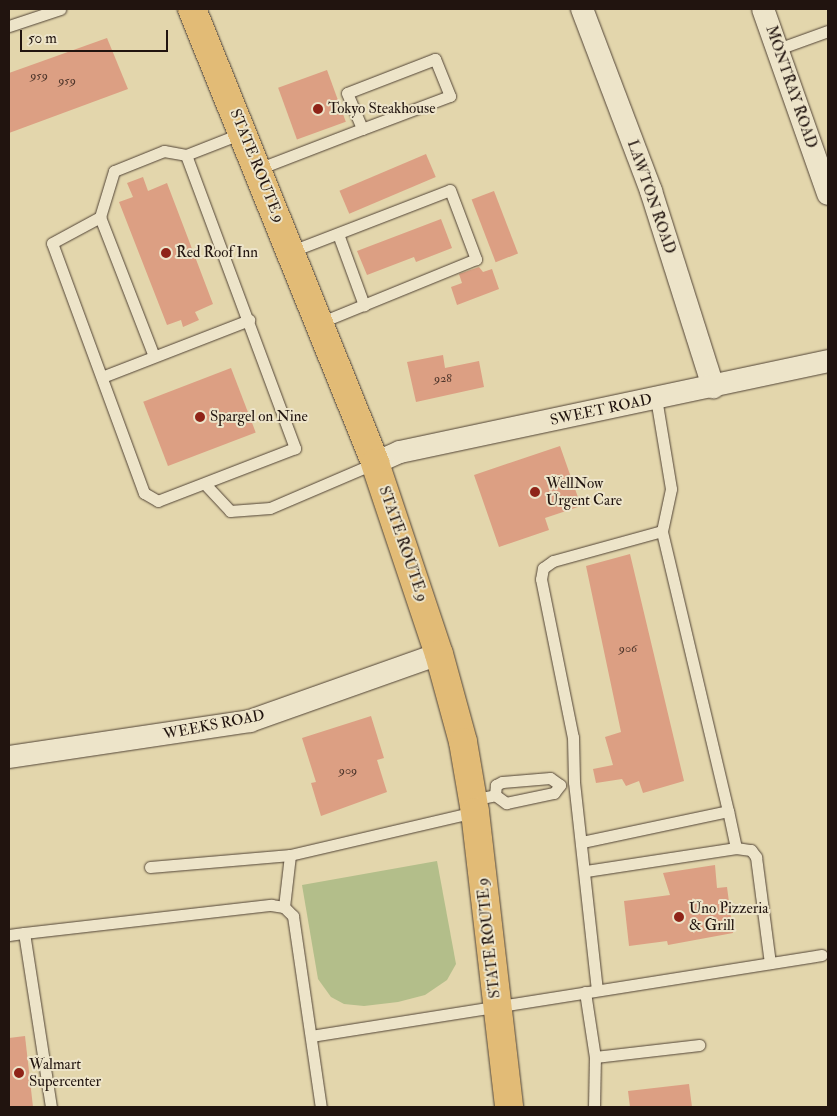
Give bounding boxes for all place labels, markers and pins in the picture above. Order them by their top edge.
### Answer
place label: Tokyo Steakhouse [328,100,435,118]
marker: Tokyo Steakhouse [312,103,324,115]
place label: Red Roof Inn [176,244,258,262]
marker: Red Roof Inn [160,247,172,259]
place label: Spargel on Nine [210,408,308,426]
marker: Spargel on Nine [194,411,206,423]
place label: WellNow Urgent Care [546,474,622,509]
marker: WellNow Urgent Care [528,485,542,499]
place label: Uno Pizzeria & Grill [689,899,769,934]
marker: Uno Pizzeria & Grill [673,911,685,923]
place label: Walmart Supercenter [29,1055,101,1090]
marker: Walmart Supercenter [13,1067,25,1079]

